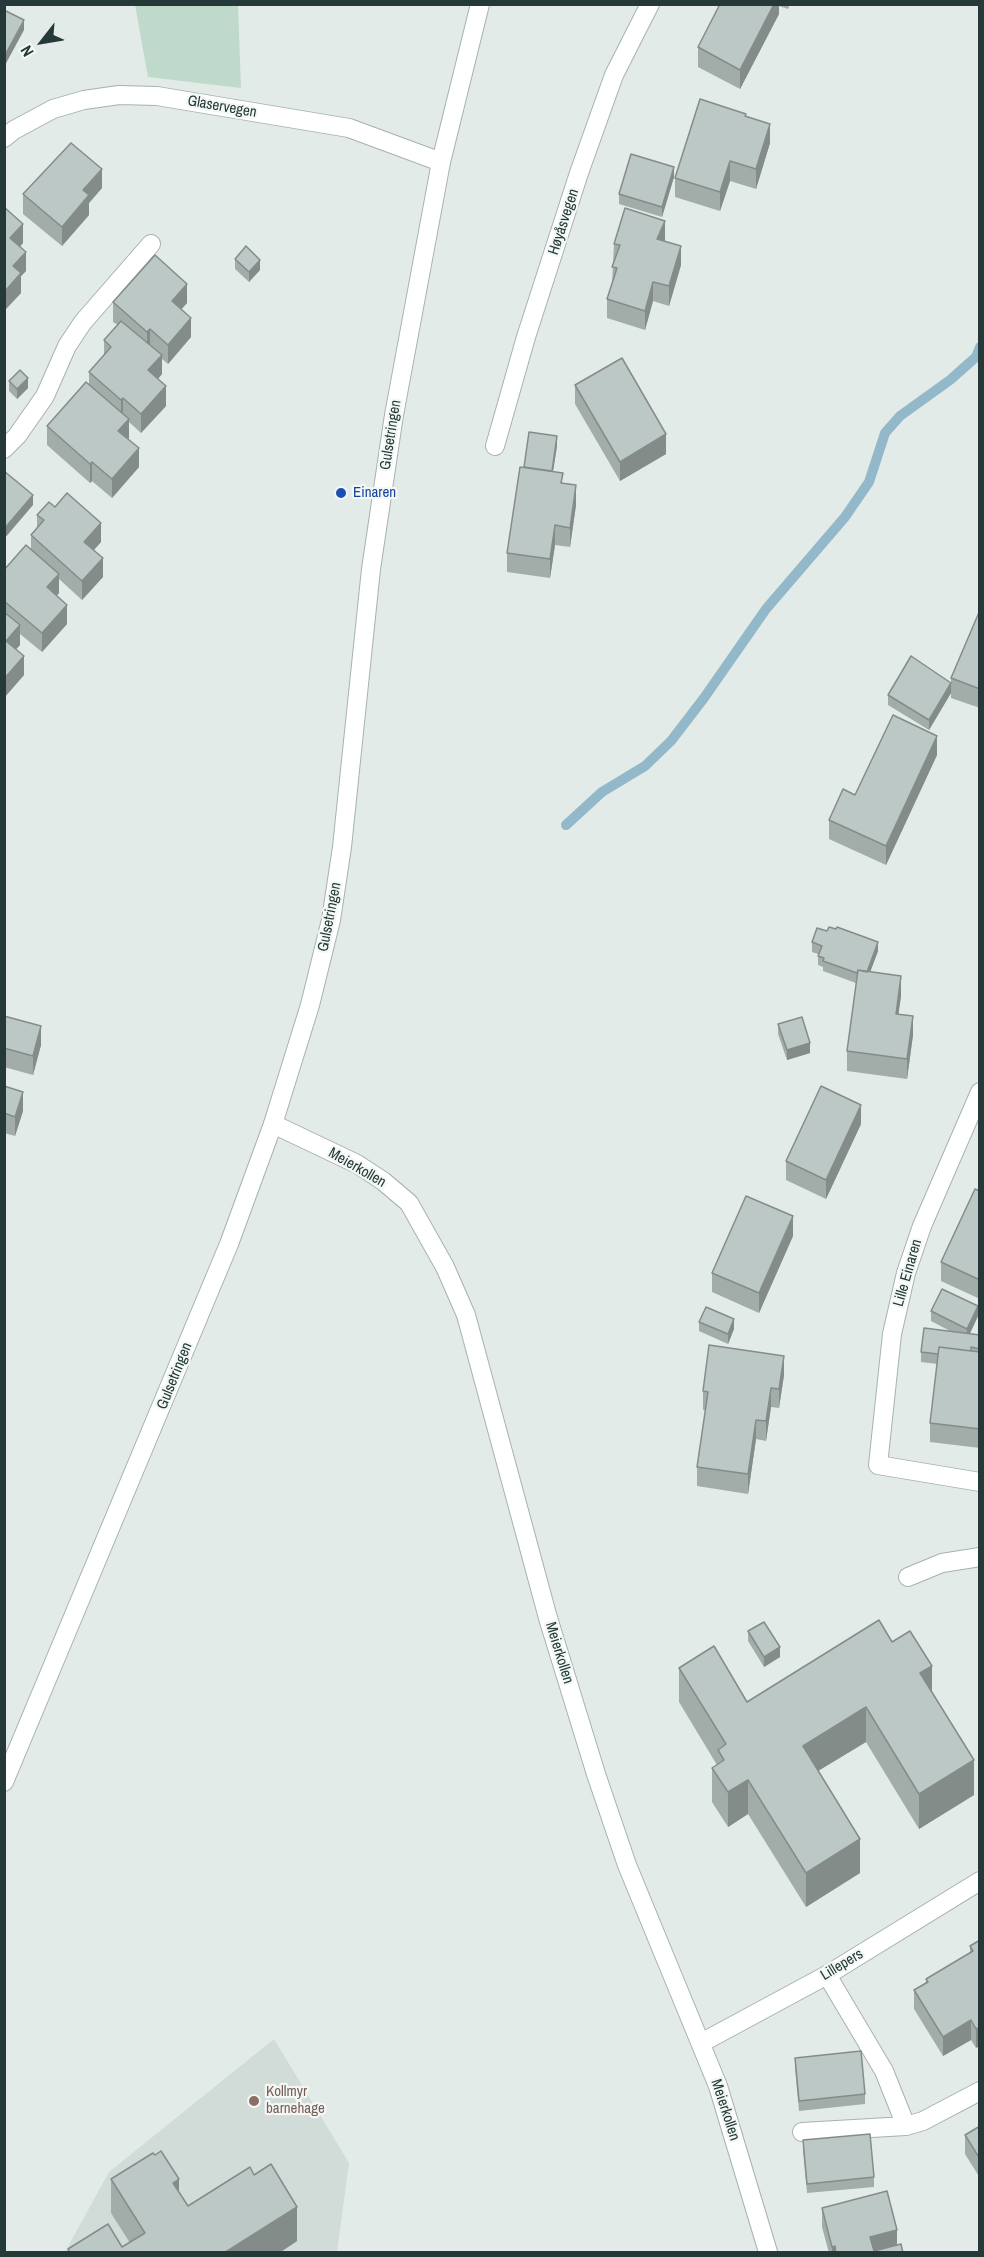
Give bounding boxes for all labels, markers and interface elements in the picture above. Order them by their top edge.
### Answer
north arrow [12,12,72,72]
text: N [15,42,38,61]
street label: Glaservegen [186,92,258,122]
street label: Høyåsvegen [545,187,583,257]
street label: Gulsetringen [377,399,405,471]
place label: Einaren [353,484,396,502]
marker: Einaren [334,486,348,500]
street label: Gulsetringen [314,881,346,953]
street label: Meierkollen [325,1144,389,1192]
street label: Lille Einaren [890,1237,926,1309]
street label: Gulsetringen [153,1340,197,1412]
street label: Meierkollen [541,1620,577,1686]
street label: Lillepers [817,1945,867,1985]
street label: Meierkollen [707,2077,743,2143]
place label: Kollmyr barnehage [266,2083,325,2118]
marker: Kollmyr barnehage [247,2094,261,2108]

